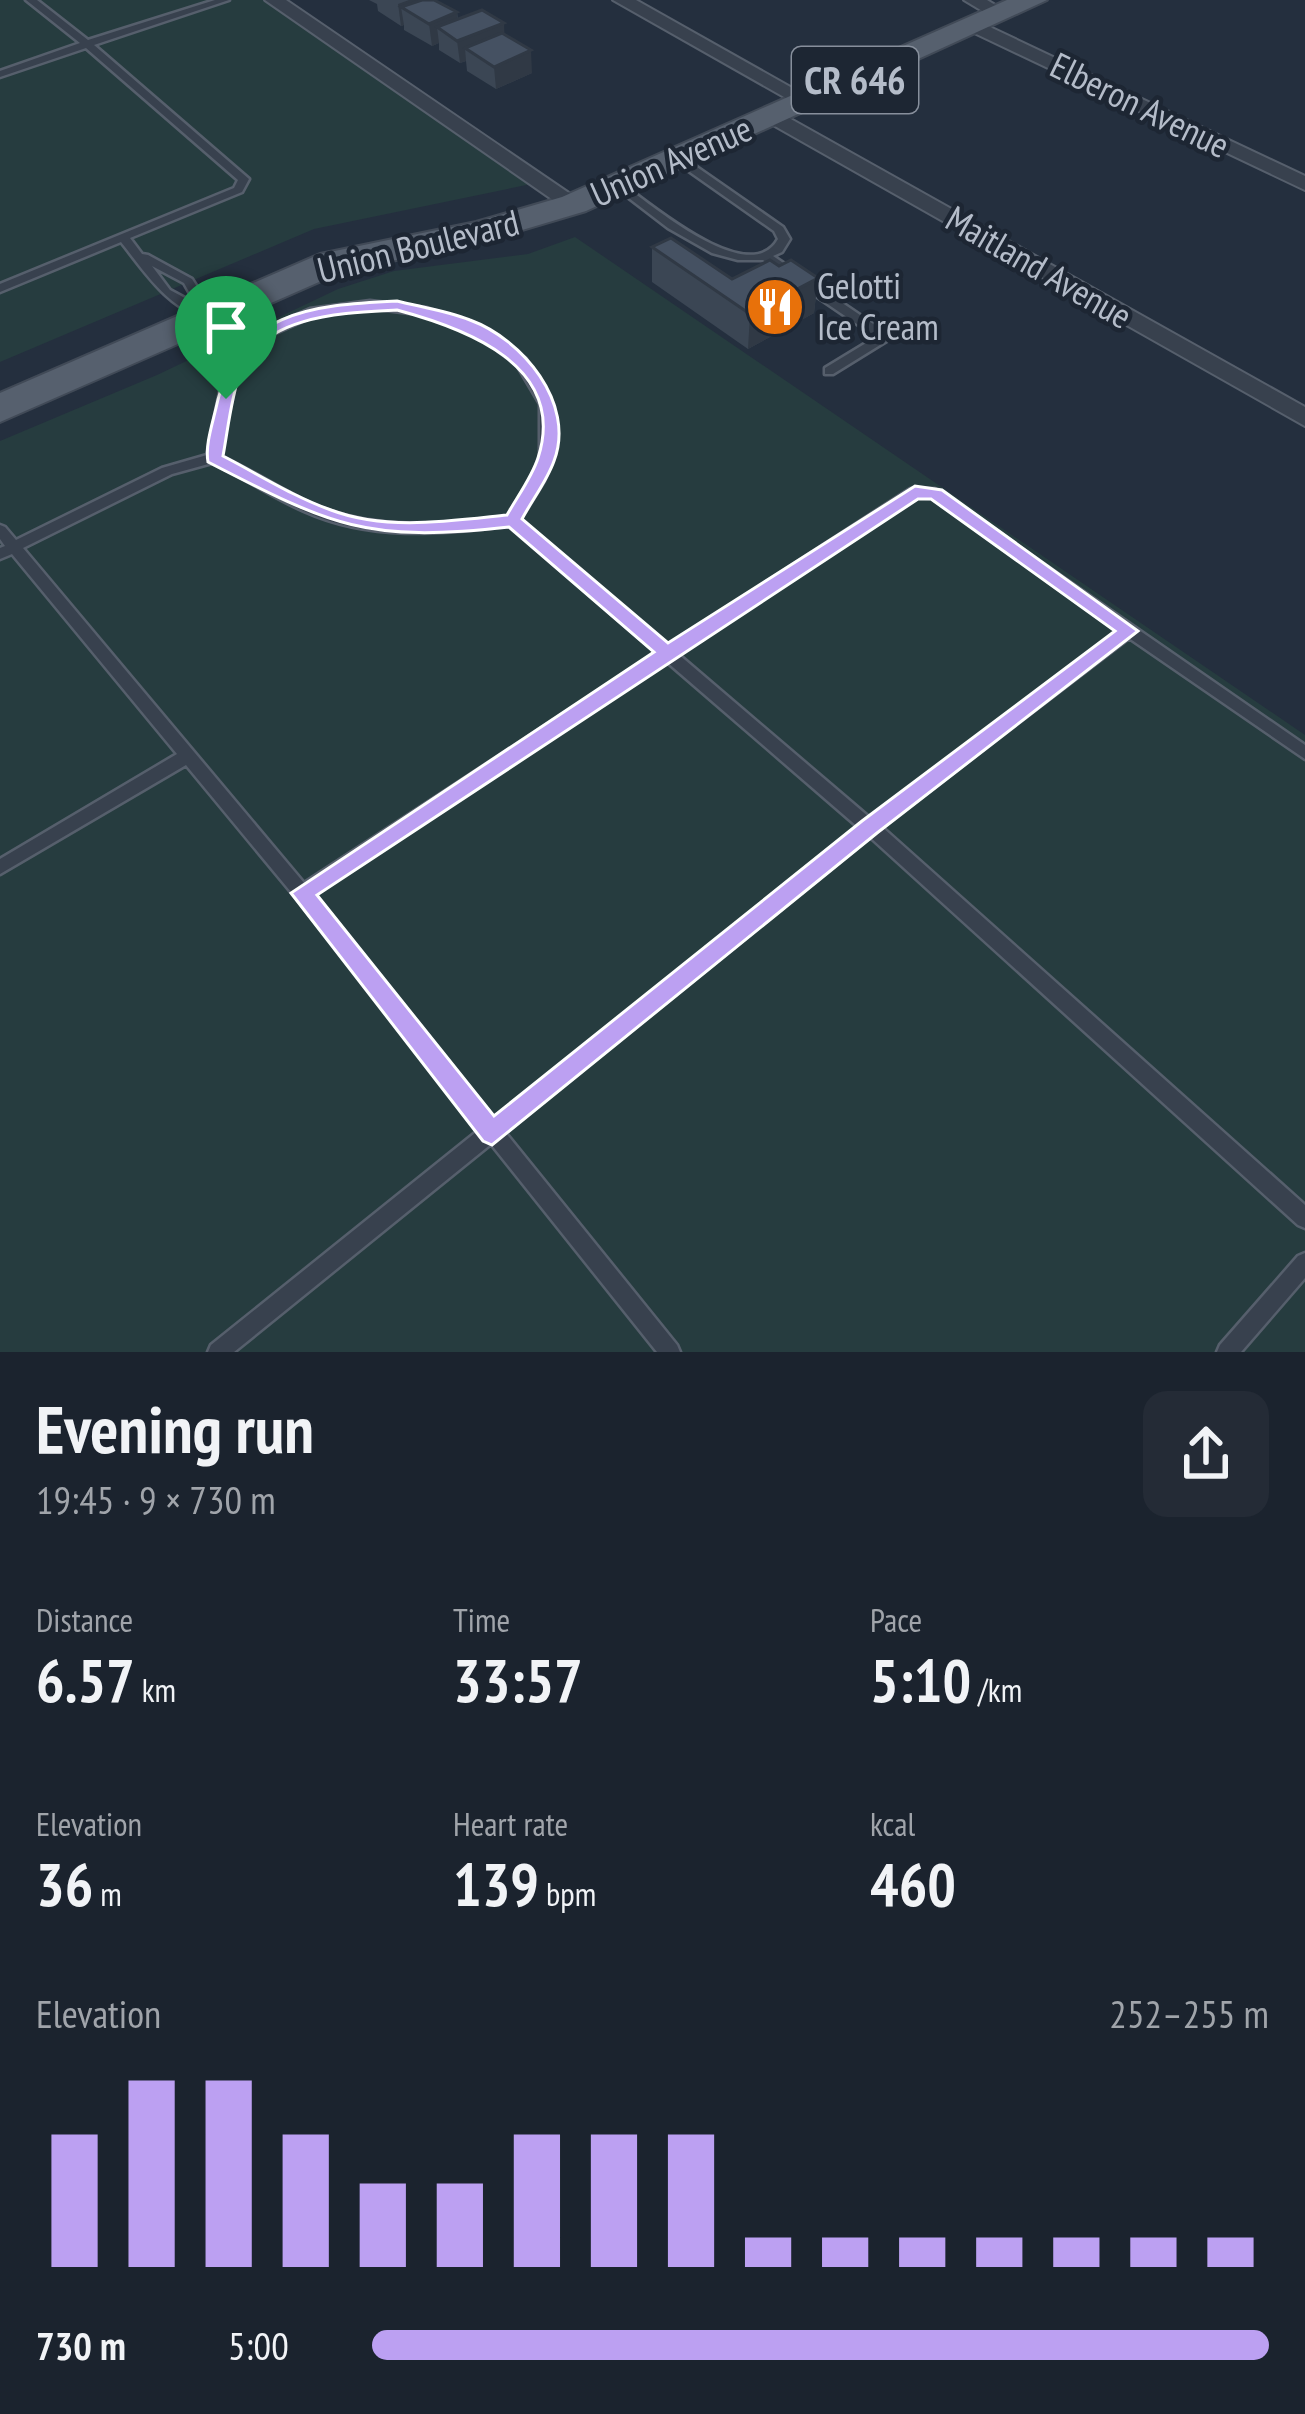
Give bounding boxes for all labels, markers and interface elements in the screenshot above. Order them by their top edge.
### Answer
street label: Elberon Avenue [1043,41,1237,168]
road number: CR 646 [792,47,918,113]
street label: Union Avenue [583,104,759,217]
street label: Maitland Avenue [938,194,1141,339]
street label: Union Boulevard [312,198,523,293]
place label: Gelotti Ice Cream [817,262,939,350]
pin [175,276,277,399]
restaurant icon: Gelotti Ice Cream [744,276,806,338]
icon: arrive [193,294,259,360]
text: Evening run [36,1386,314,1471]
button: share [1143,1391,1269,1517]
text: 19:45 · 9 × 730 m [36,1474,276,1525]
text: Distance [36,1598,133,1641]
text: Time [453,1598,510,1641]
text: Pace [870,1598,922,1641]
text: 6.57 [36,1641,135,1719]
text: 33:57 [453,1641,583,1719]
text: 5:10 [870,1641,971,1719]
text: km [135,1668,176,1711]
text: /km [971,1668,1022,1711]
text: Elevation [36,1802,142,1845]
text: Heart rate [453,1802,568,1845]
text: kcal [870,1802,915,1845]
text: 36 [36,1845,93,1923]
text: 139 [453,1845,539,1923]
text: 460 [870,1845,956,1923]
text: m [93,1872,122,1915]
text: bpm [539,1872,596,1915]
text: Elevation [36,1988,161,2039]
text: 252–255 m [1109,1988,1269,2039]
text: 730 m [36,2320,126,2371]
text: 5:00 [228,2320,289,2371]

